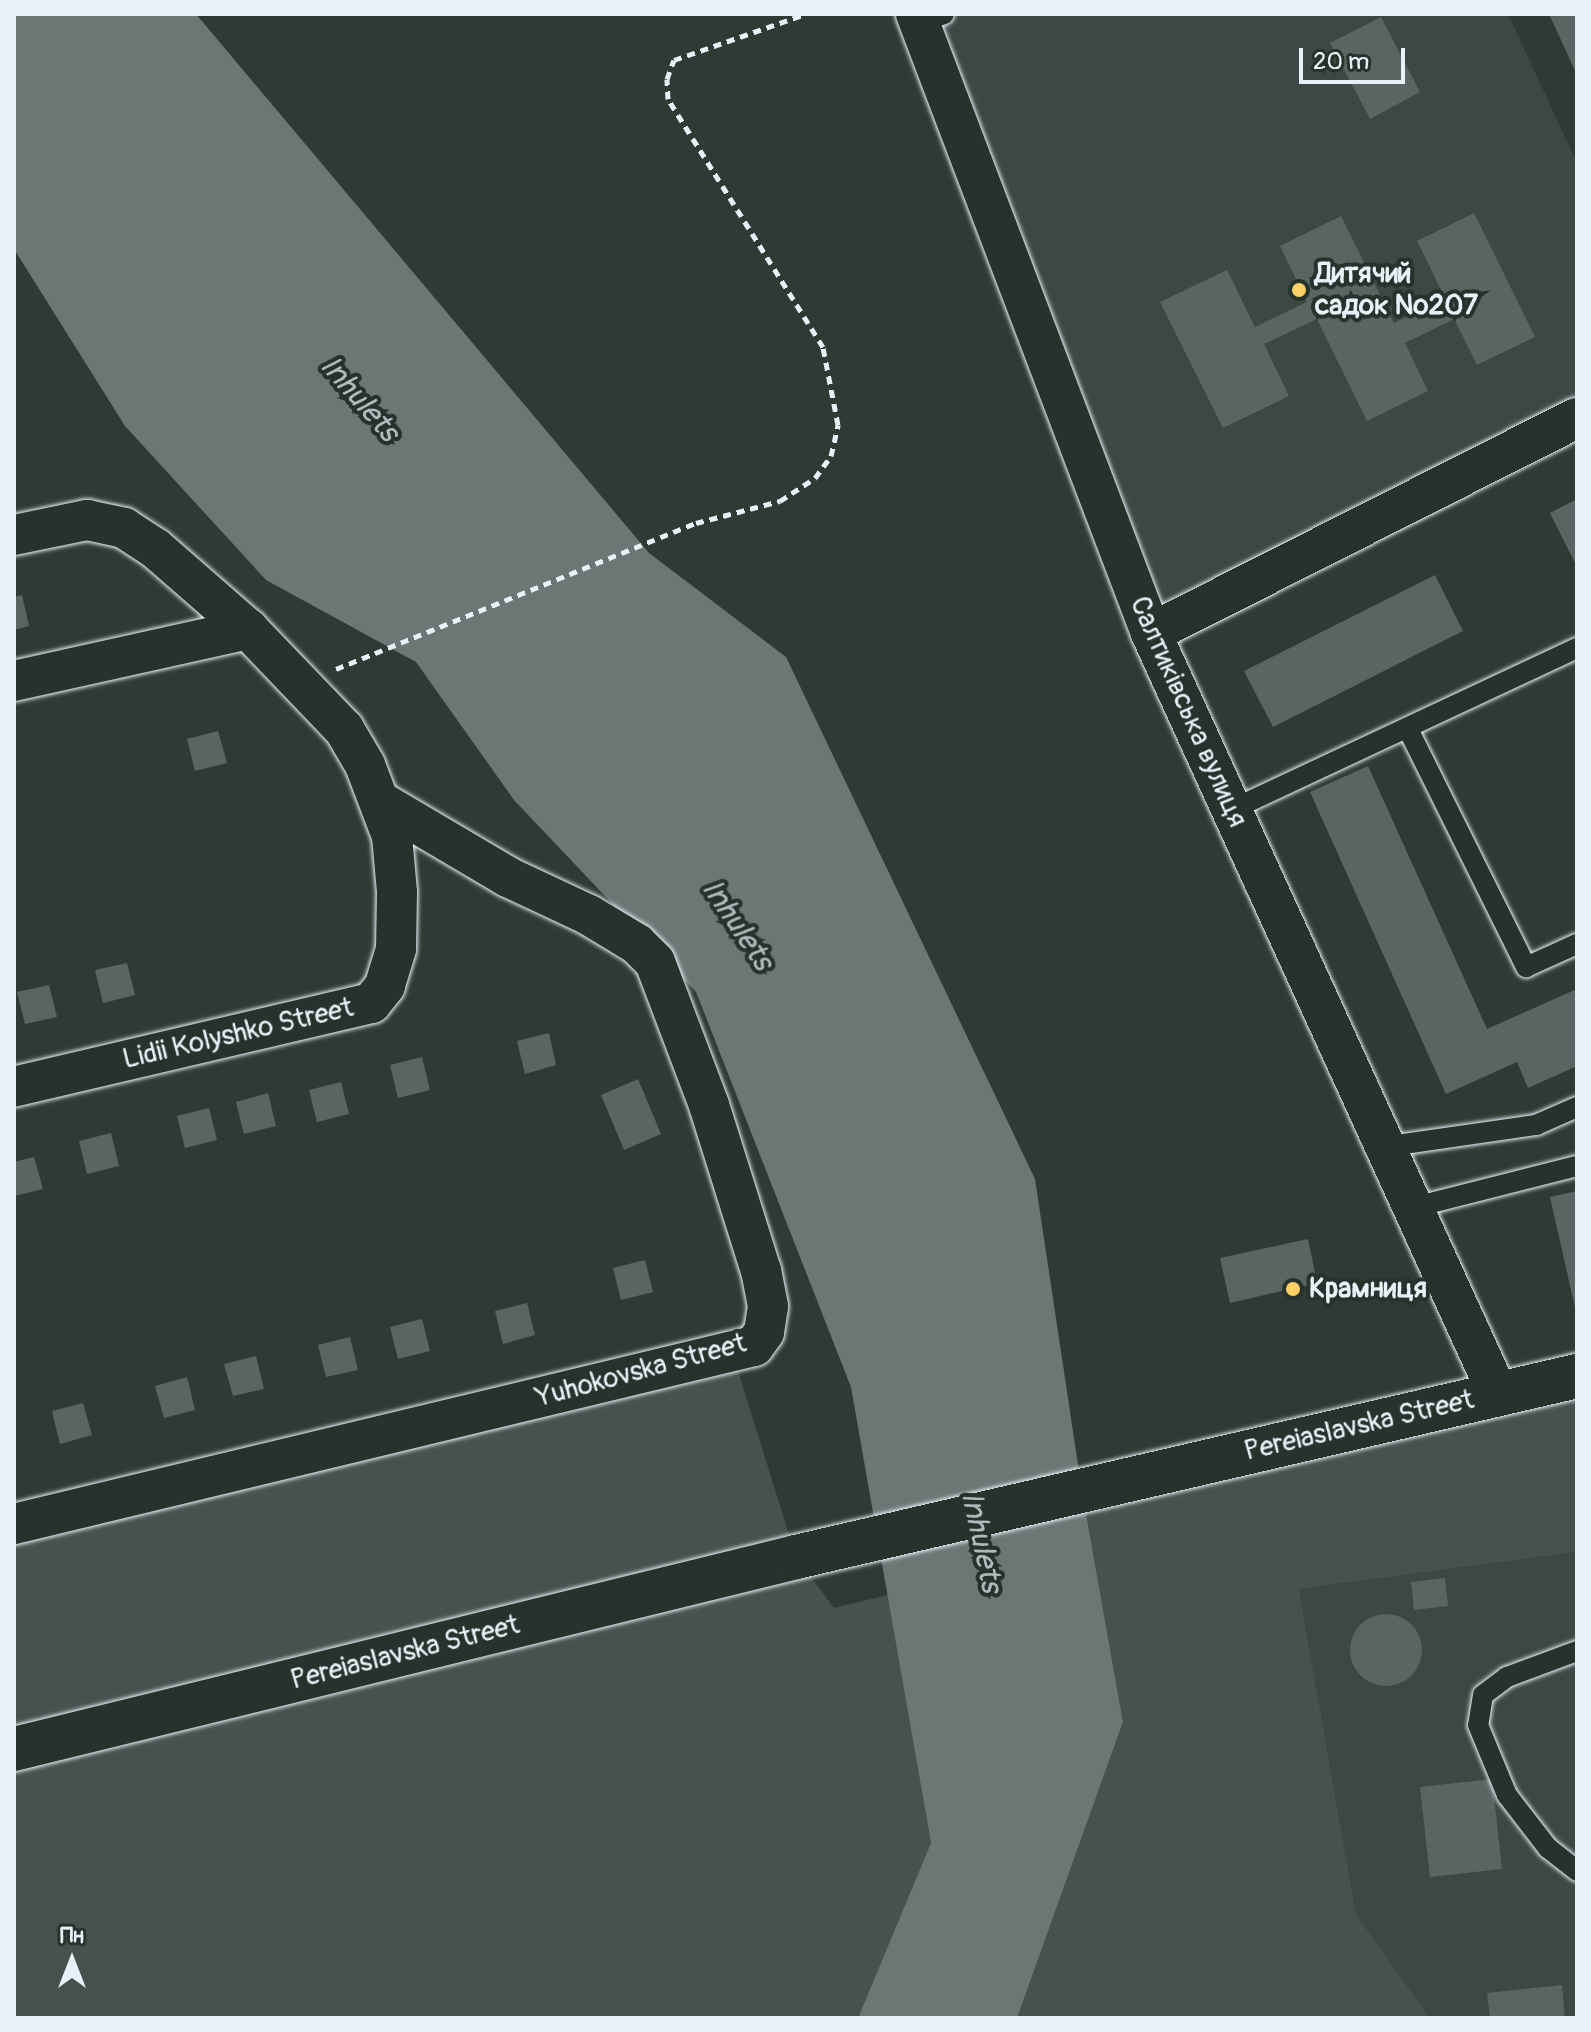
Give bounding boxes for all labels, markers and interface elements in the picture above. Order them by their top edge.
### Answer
scale bar [1303,32,1409,82]
text: 20 m [1313,47,1369,76]
place label: Дитячий садок №207 [1315,257,1478,323]
marker: Дитячий садок №207 [1290,281,1308,299]
water label: Inhulets [312,349,406,449]
street label: Салтиківська вулиця [1122,591,1254,833]
water label: Inhulets [694,873,780,977]
street label: Lidii Kolyshko Street [120,991,356,1077]
place label: Крамниця [1309,1272,1427,1306]
marker: Крамниця [1284,1280,1302,1298]
street label: Yuhokovska Street [532,1327,750,1415]
street label: Pereiaslavska Street [1241,1383,1477,1469]
water label: Inhulets [953,1488,1009,1596]
street label: Pereiaslavska Street [287,1608,523,1698]
north arrow [32,1920,112,2000]
text: Пн [60,1922,84,1950]

